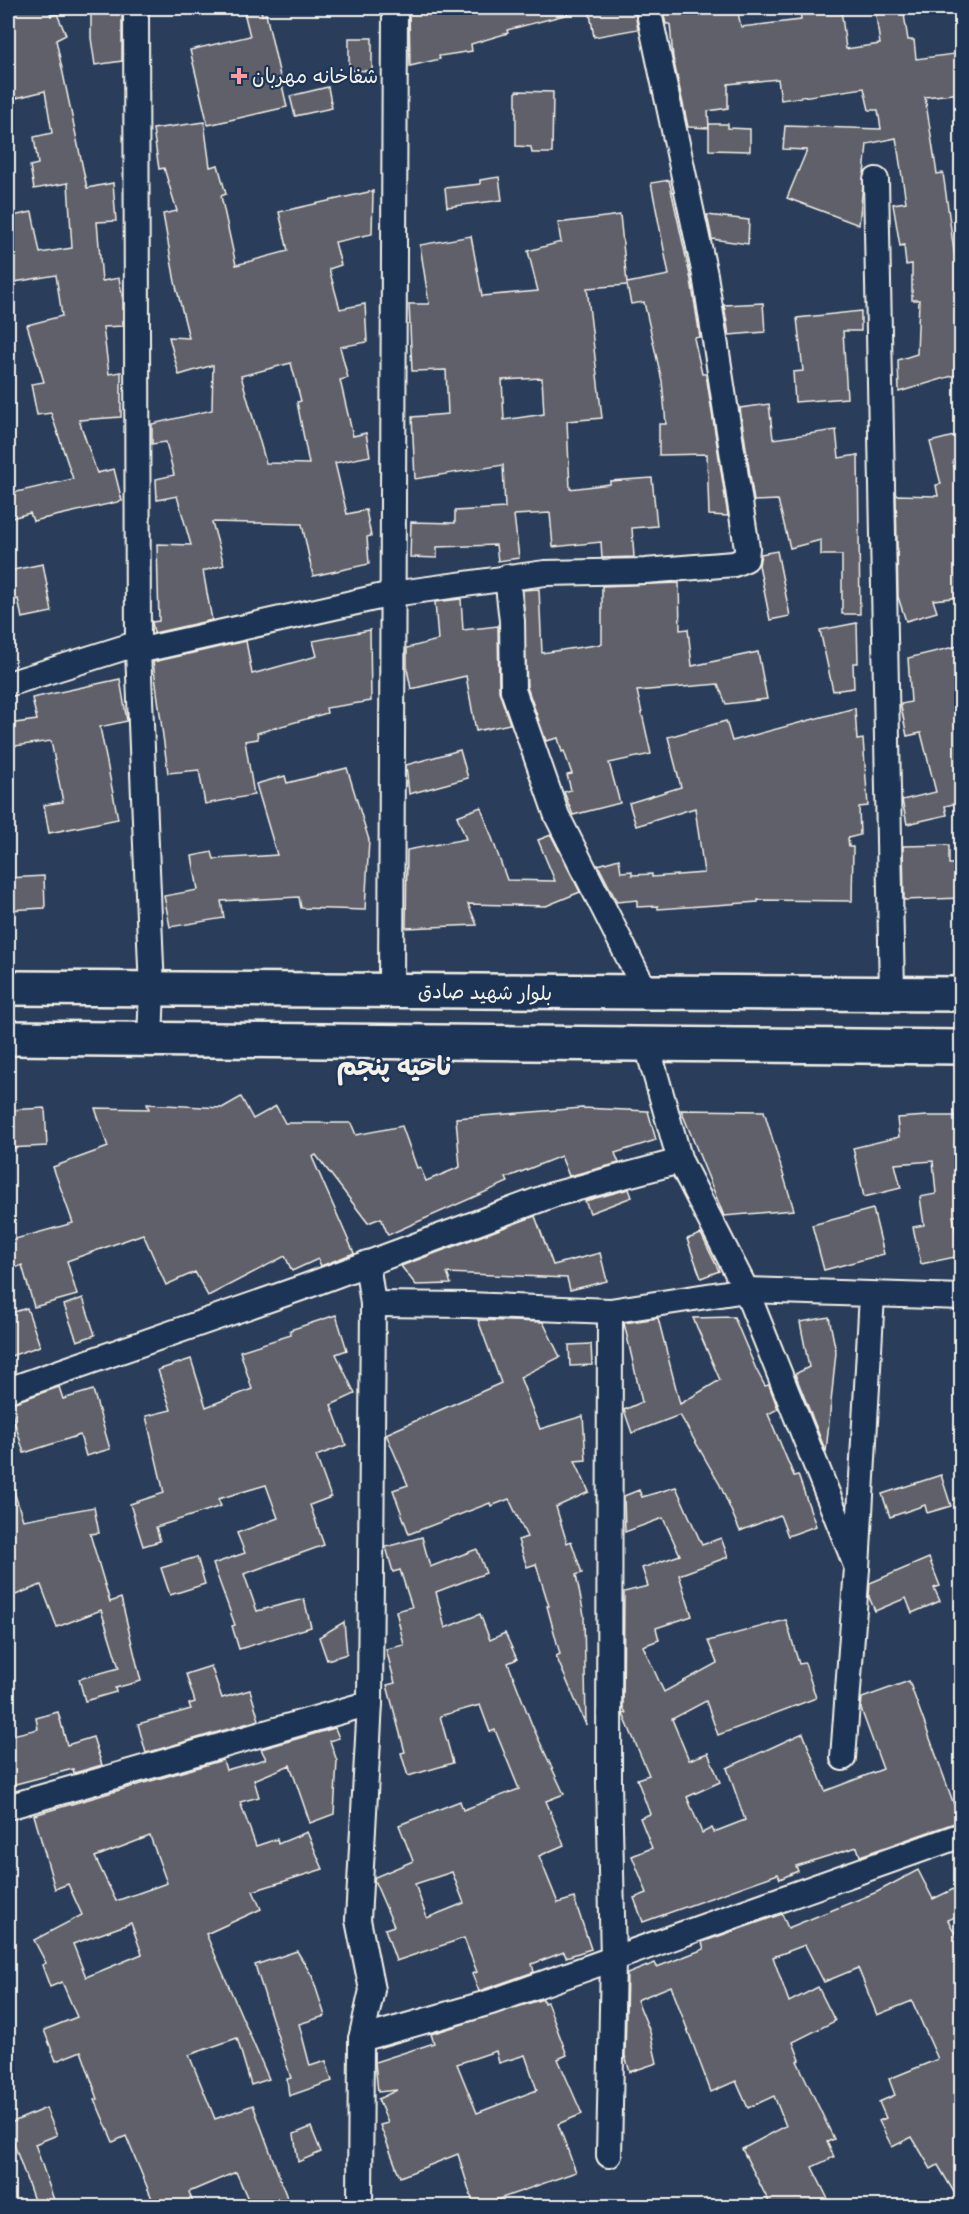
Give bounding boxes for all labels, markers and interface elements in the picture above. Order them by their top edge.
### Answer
place label: شفاخانه مهربان [252,64,378,91]
marker: شفاخانه مهربان [230,67,248,85]
street label: بلوار شهید صادق [418,979,552,1008]
district label: ناحیه پنجم [337,1051,451,1086]

